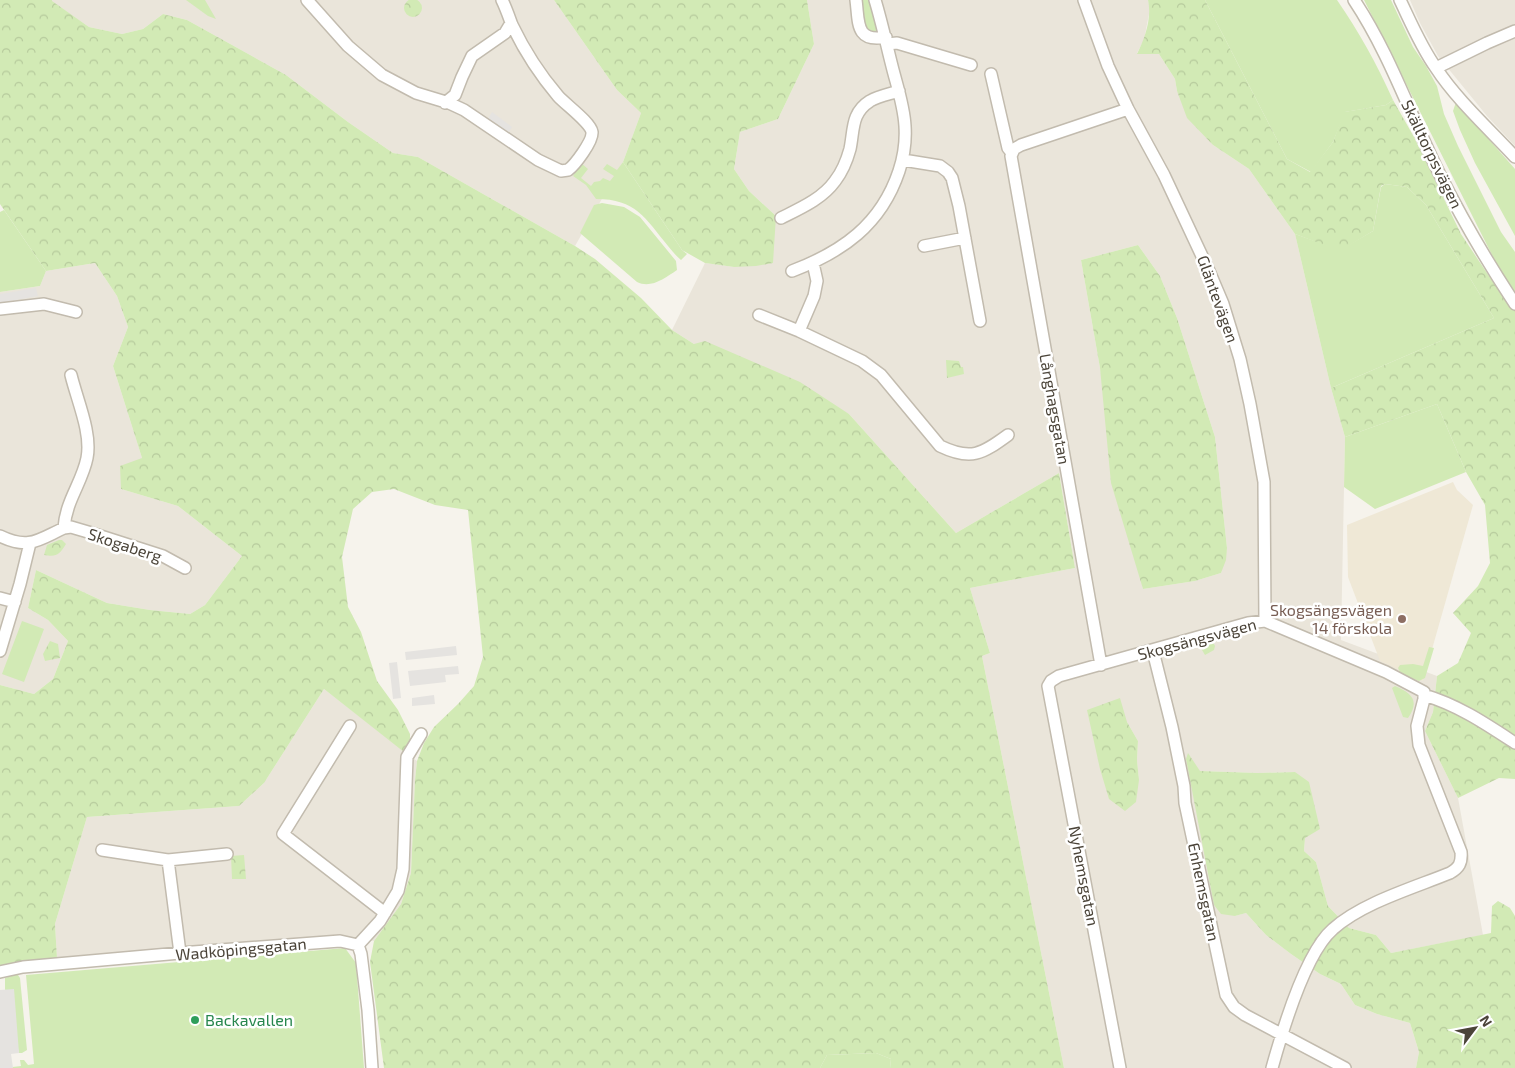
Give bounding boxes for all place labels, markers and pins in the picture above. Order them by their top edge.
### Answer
place label: Skogsängsvägen 14 förskola [1270,600,1392,637]
marker: Skogsängsvägen 14 förskola [1396,613,1408,625]
place label: Backavallen [205,1010,293,1029]
marker: Backavallen [189,1014,201,1026]

